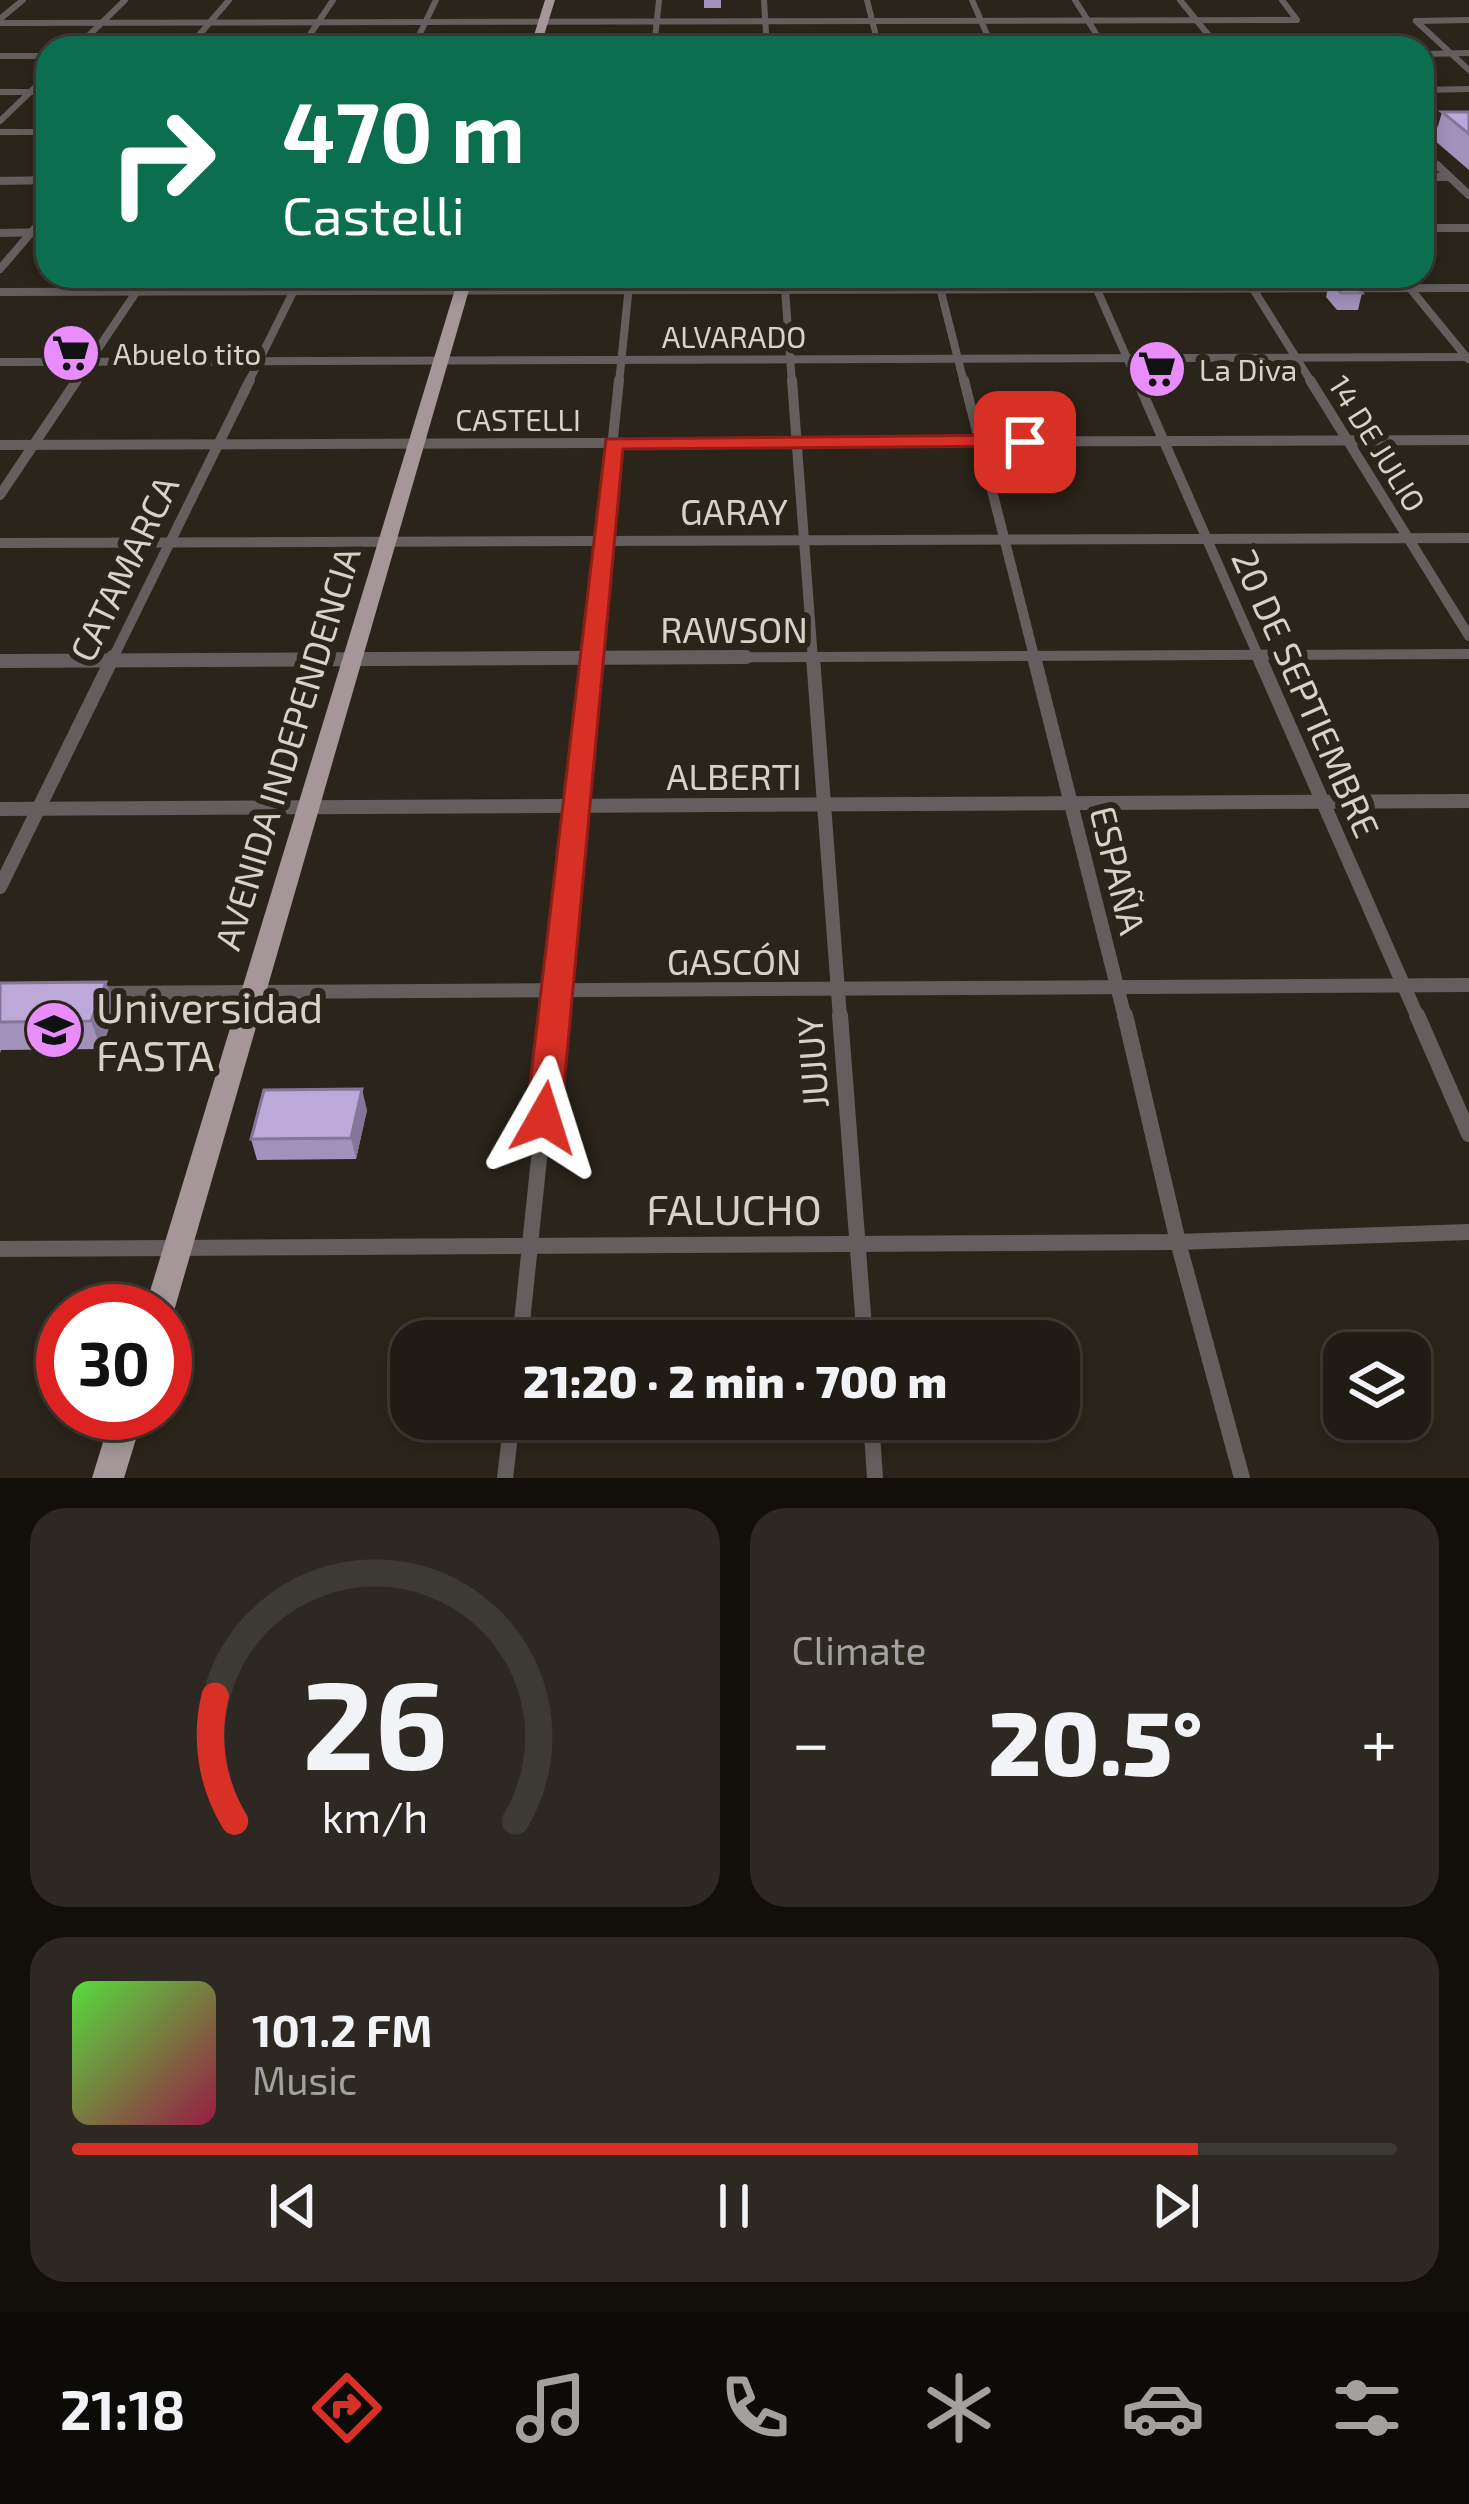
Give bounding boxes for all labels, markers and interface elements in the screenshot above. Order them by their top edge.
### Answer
text: 470 m [282,79,525,180]
icon: right [84,84,240,240]
text: Castelli [282,181,465,246]
street label: ALVARADO [662,318,806,354]
supermarket icon: Abuelo tito [40,322,102,384]
place label: Abuelo tito [113,335,261,371]
supermarket icon: La Diva [1126,338,1188,400]
place label: La Diva [1199,351,1297,387]
street label: 14 DE JULIO [1322,368,1434,518]
pin [974,391,1076,493]
street label: CASTELLI [455,401,581,437]
icon: arrive [992,409,1058,475]
street label: CATAMARCA [60,468,187,668]
street label: GARAY [680,489,789,532]
street label: AVENIDA INDEPENDENCIA [204,541,368,955]
street label: 20 DE SEPTIEMBRE [1224,542,1390,844]
street label: RAWSON [660,607,808,650]
street label: ALBERTI [666,754,802,797]
street label: ESPAÑA [1082,801,1156,939]
street label: GASCÓN [667,939,801,982]
place label: Universidad FASTA [96,981,323,1079]
school or university icon: Universidad FASTA [23,999,85,1061]
street label: JUJUY [786,1014,836,1110]
position arrow [481,1055,607,1181]
street label: FALUCHO [646,1183,822,1233]
speed limit sign: 30 [36,1284,192,1440]
map controls [1323,1332,1431,1440]
button: layers [1323,1332,1431,1440]
text: 21:20 · 2 min · 700 m [523,1353,947,1407]
text: Climate [792,1626,926,1673]
text: 26 [302,1645,448,1795]
text: 20.5° [988,1686,1203,1794]
text: − [792,1701,830,1780]
text: + [1361,1701,1397,1780]
text: km/h [321,1789,428,1841]
text: 101.2 FM [252,2002,432,2056]
text: Music [252,2056,357,2103]
icon: previous [260,2173,326,2239]
icon: pause [701,2173,767,2239]
icon: next [1143,2173,1209,2239]
icon: directions [305,2366,389,2450]
icon: music [509,2366,593,2450]
icon: phone [713,2366,797,2450]
icon: climate [917,2366,1001,2450]
icon: car [1121,2366,1205,2450]
icon: filters [1325,2366,1409,2450]
text: 21:18 [60,2376,186,2441]

